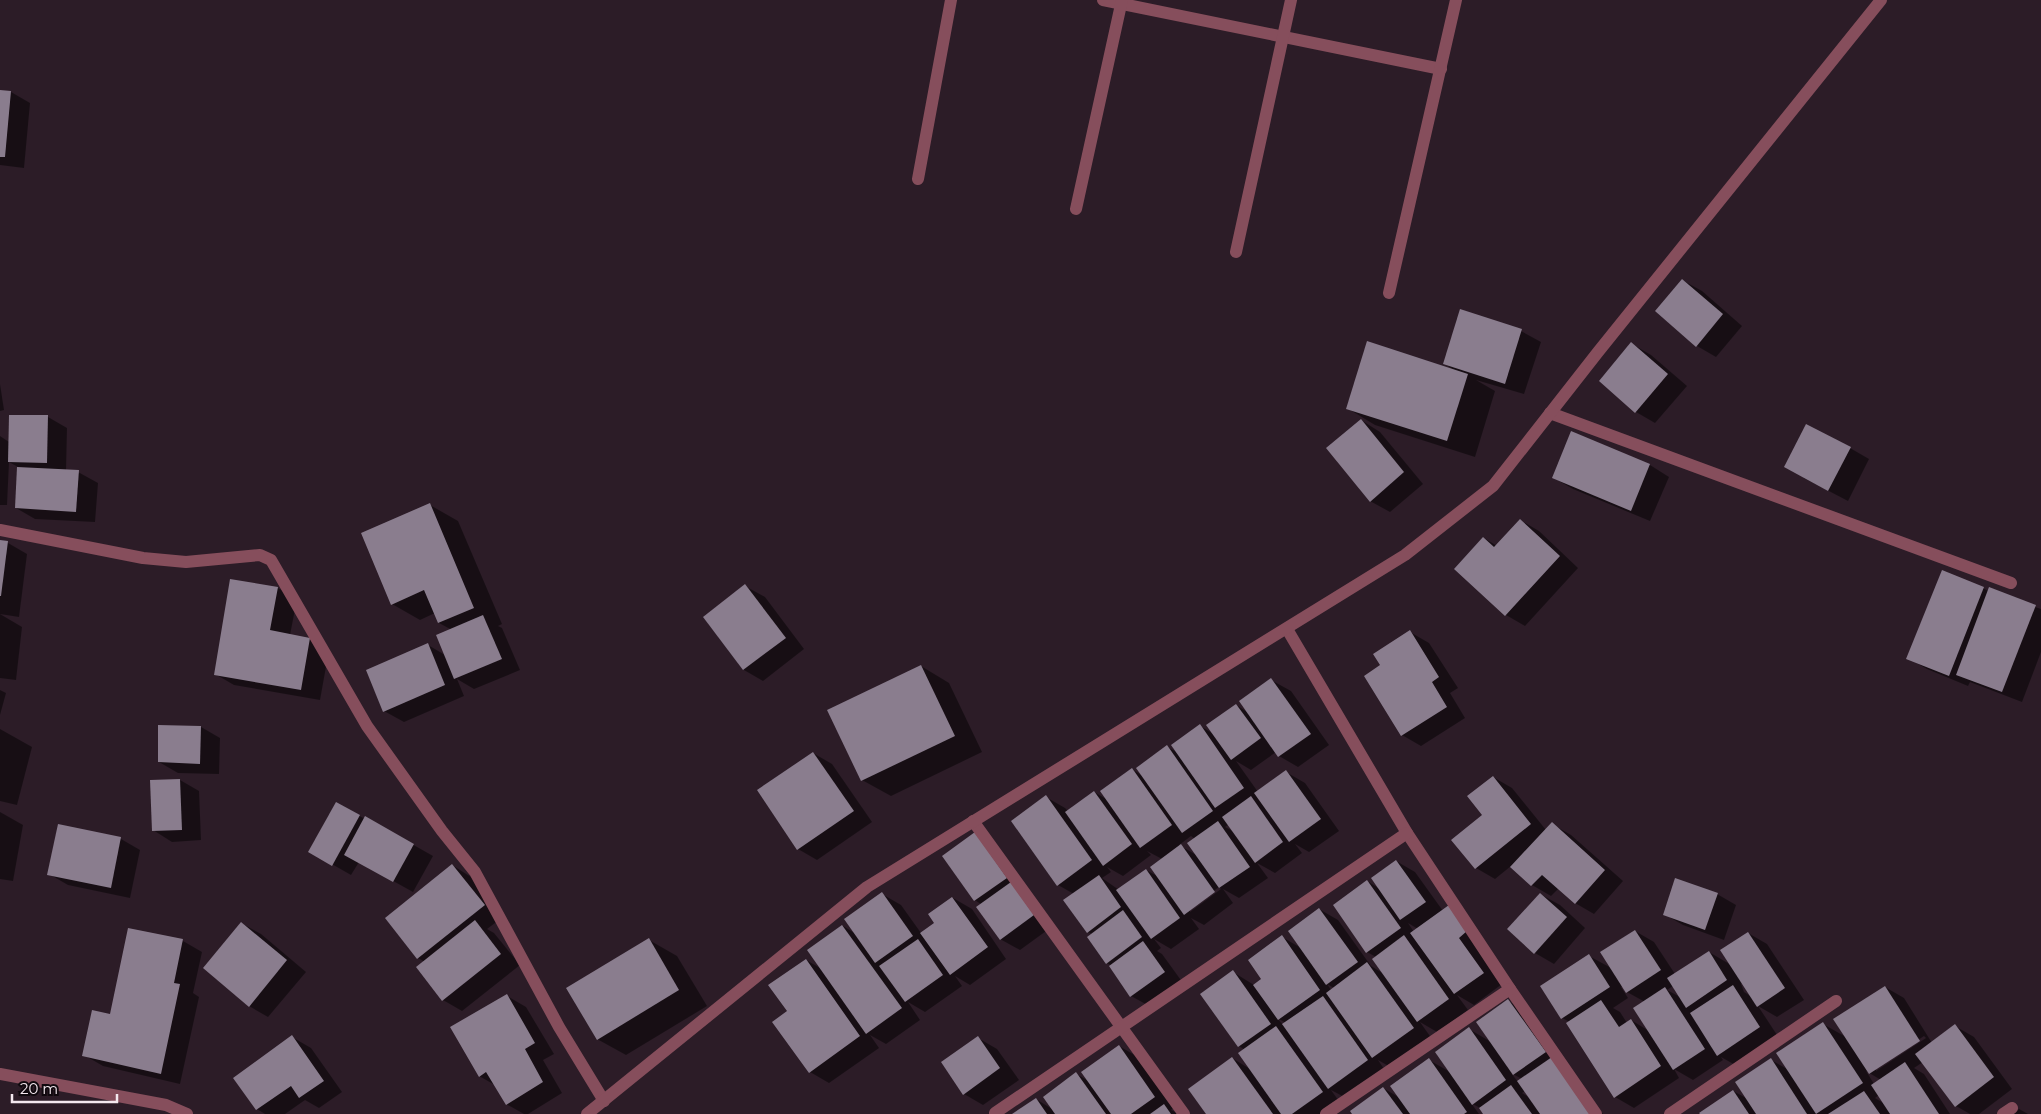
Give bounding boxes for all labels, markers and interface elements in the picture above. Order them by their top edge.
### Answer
scale bar [12,1072,118,1104]
text: 20 m [20,1079,58,1098]

